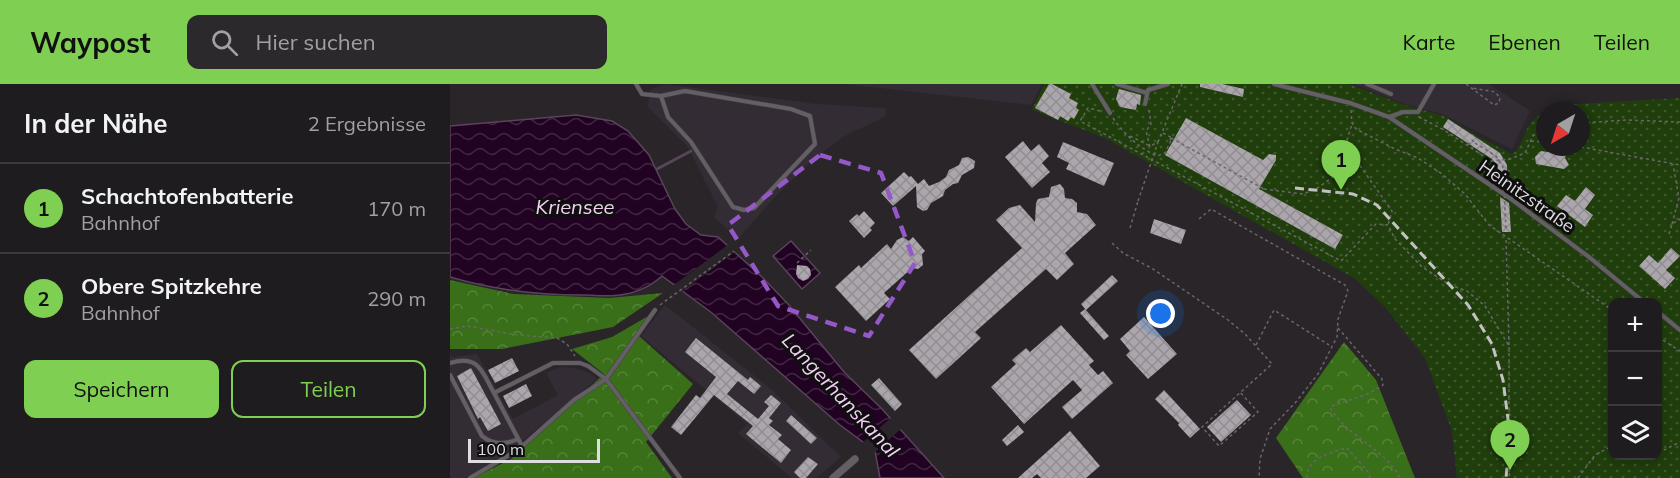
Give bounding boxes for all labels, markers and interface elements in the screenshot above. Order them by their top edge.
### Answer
search box [187,15,607,69]
text: Waypost [30,25,151,60]
icon: search [208,26,241,59]
text: Hier suchen [256,28,376,56]
text: Karte [1403,29,1455,55]
text: Ebenen [1488,29,1561,55]
text: Teilen [1594,29,1650,55]
north arrow [1536,102,1590,156]
text: In der Nähe [24,107,168,140]
text: 2 Ergebnisse [308,111,426,136]
pin: 1 [1322,141,1360,190]
street label: Heinitzstraße [1475,155,1579,237]
text: Schachtofenbatterie [81,182,294,210]
water label: Kriensee [536,194,615,219]
text: 1 [38,196,50,221]
text: 170 m [367,196,426,221]
text: Bahnhof [81,210,160,235]
text: Obere Spitzkehre [81,272,262,300]
text: 2 [38,286,50,311]
text: 290 m [367,286,426,311]
map controls [1608,298,1662,460]
button: + [1608,298,1662,352]
your location [1146,299,1175,328]
text: Bahnhof [81,300,160,325]
water label: Langerhanskanal [777,328,905,463]
button: − [1608,352,1662,406]
button: Speichern [24,360,219,418]
button: Teilen [231,360,426,418]
button: layers [1608,406,1662,460]
pin: 2 [1490,420,1530,470]
scale bar [468,436,600,464]
text: 100 m [477,439,524,459]

